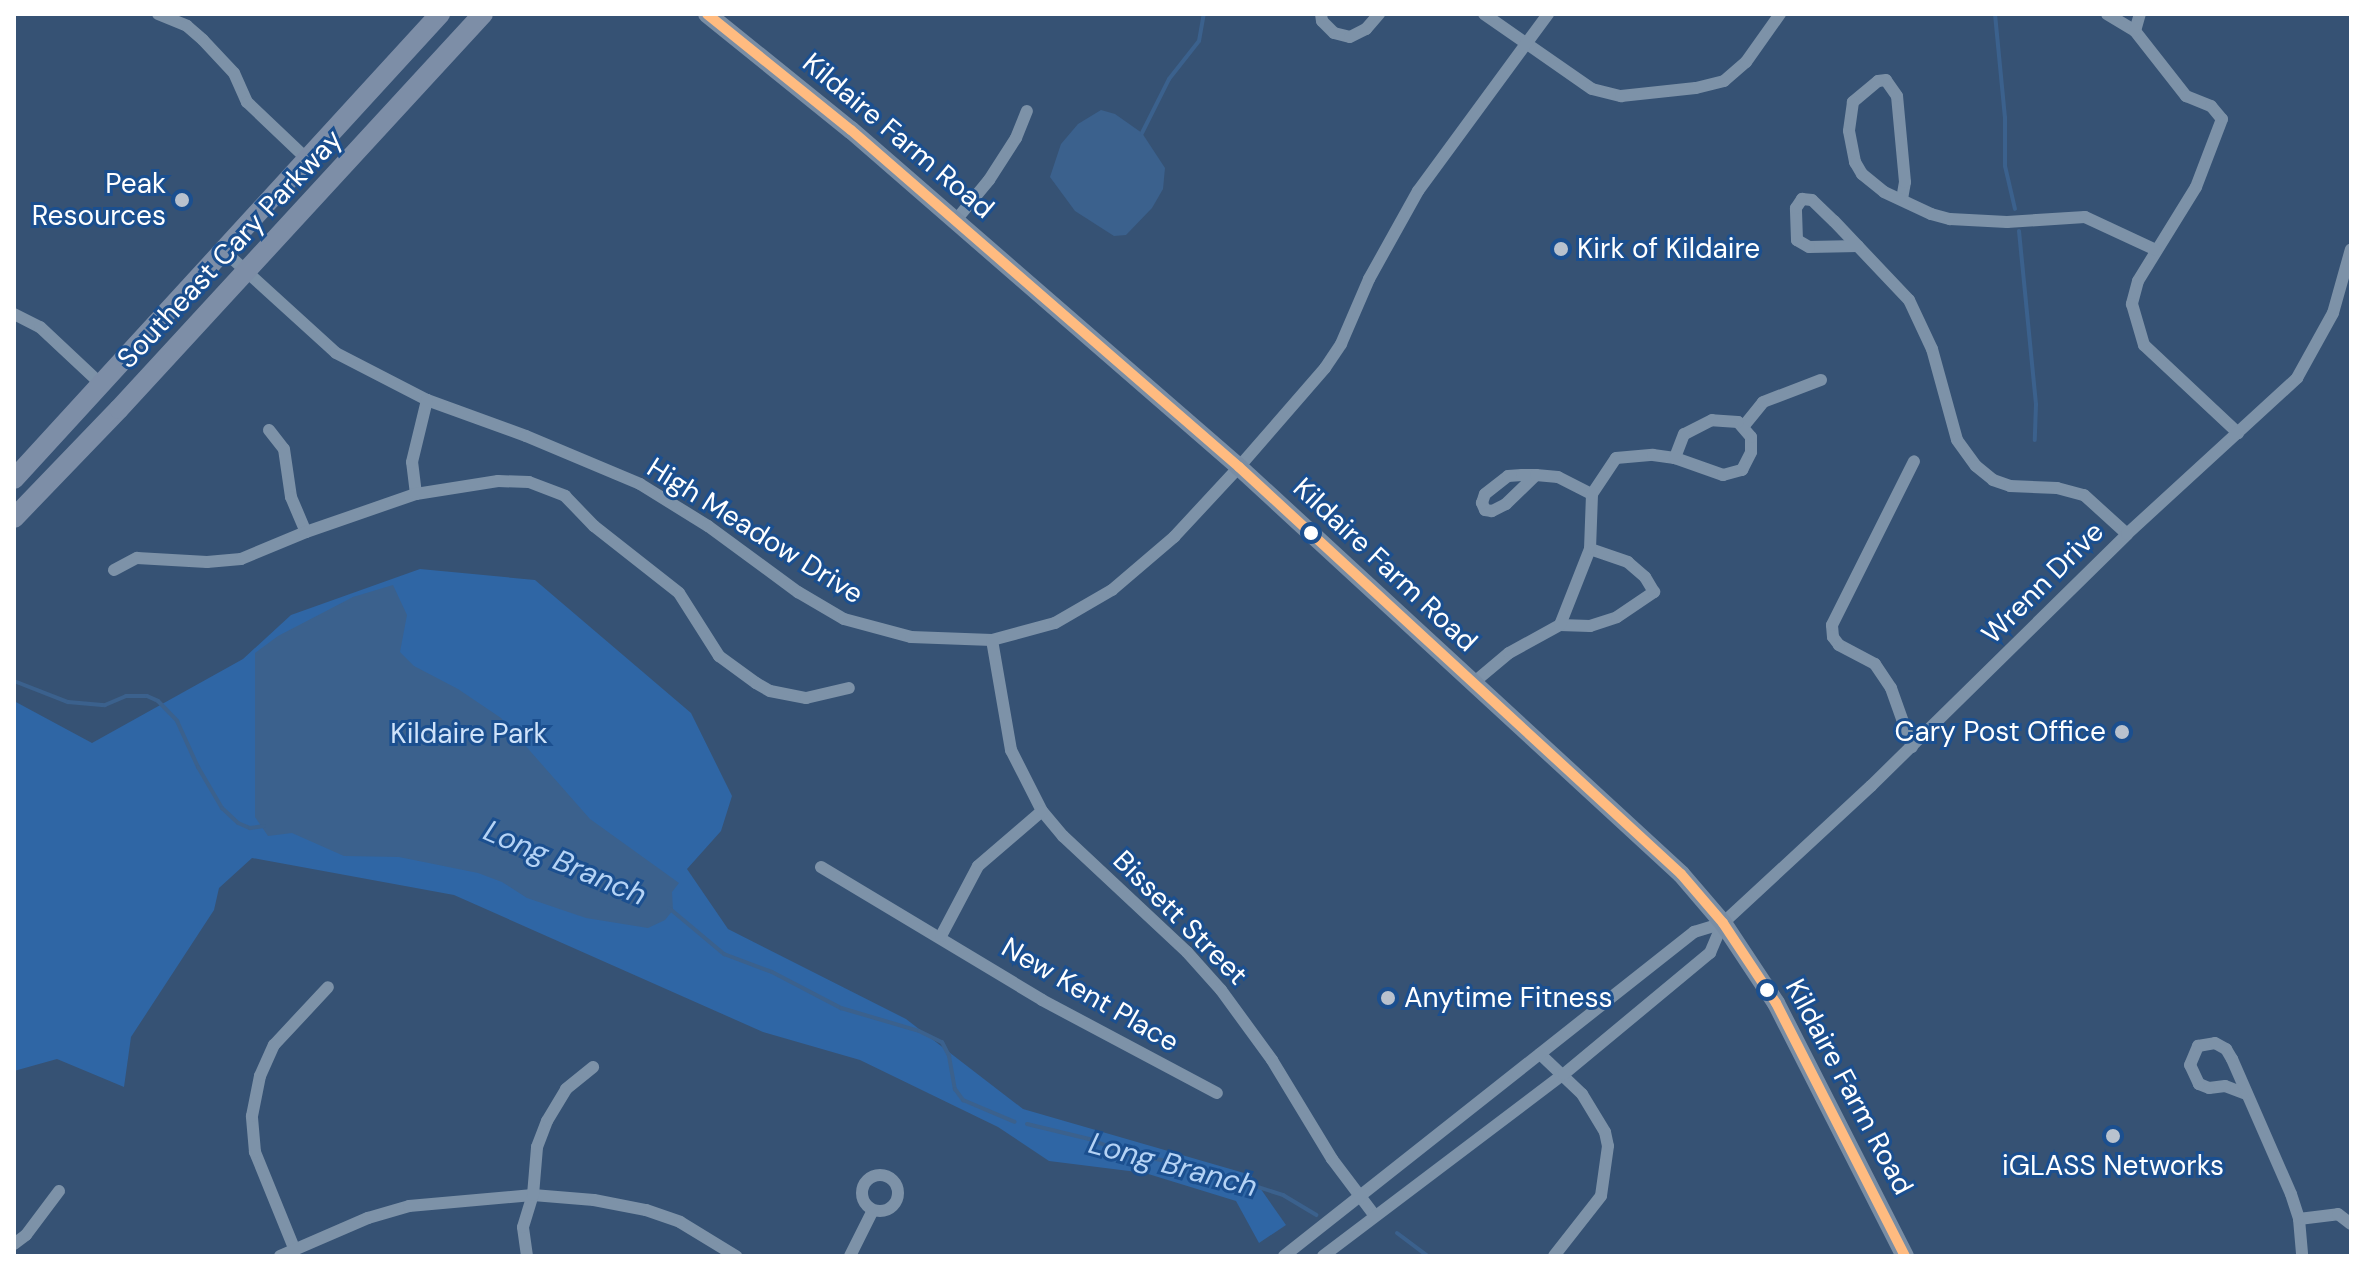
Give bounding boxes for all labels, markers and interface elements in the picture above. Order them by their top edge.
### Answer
street label: Kildaire Farm Road [796,46,1000,226]
street label: Southeast Cary Parkway [111,123,349,375]
place label: Peak Resources [32,167,166,233]
marker: Peak Resources [173,191,191,209]
place label: Kirk of Kildaire [1577,232,1760,266]
marker: Kirk of Kildaire [1552,240,1570,258]
street label: High Meadow Drive [641,451,869,611]
street label: Kildaire Farm Road [1286,471,1484,659]
street label: Wrenn Drive [1975,515,2111,651]
unlabelled marker [1303,525,1319,541]
place label: Cary Post Office [1895,715,2106,749]
park label: Kildaire Park [390,717,548,751]
marker: Cary Post Office [2113,723,2131,741]
water label: Long Branch [478,813,652,913]
street label: Bissett Street [1106,844,1254,992]
street label: New Kent Place [995,931,1185,1059]
street label: Kildaire Farm Road [1778,974,1920,1200]
place label: Anytime Fitness [1404,981,1613,1015]
unlabelled marker [1759,982,1775,998]
marker: Anytime Fitness [1379,989,1397,1007]
water label: Long Branch [1085,1125,1261,1205]
marker: iGLASS Networks [2104,1127,2122,1145]
place label: iGLASS Networks [2002,1149,2224,1183]

